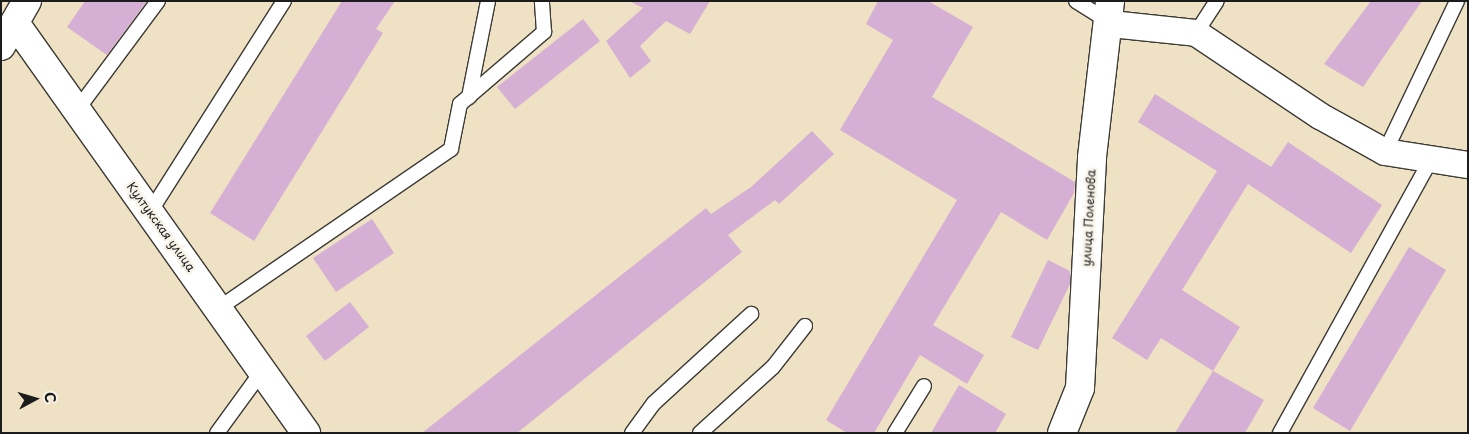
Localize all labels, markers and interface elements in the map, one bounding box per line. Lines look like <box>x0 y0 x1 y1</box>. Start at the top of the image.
street label: улица Поленова <box>1079 169 1099 267</box>
street label: Култукская улица <box>124 179 198 275</box>
north arrow <box>10 374 60 424</box>
text: С <box>39 391 61 404</box>

